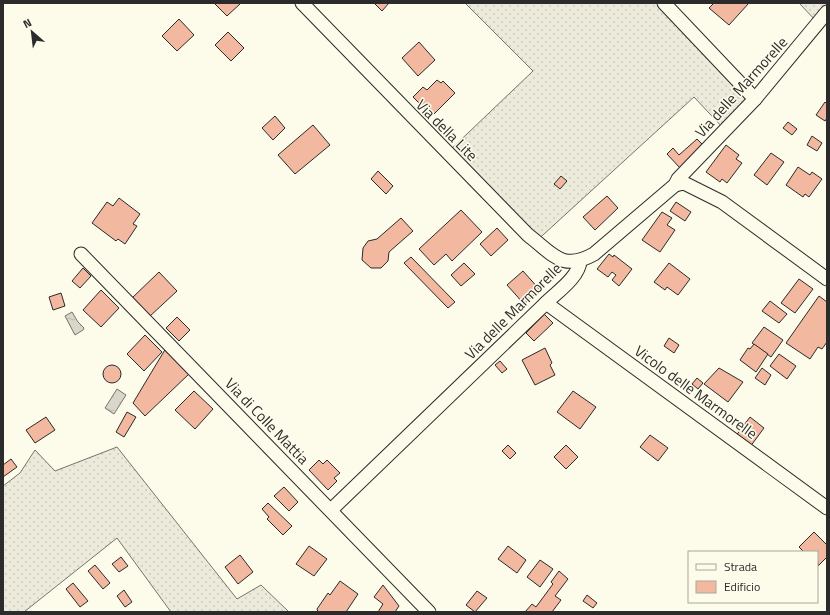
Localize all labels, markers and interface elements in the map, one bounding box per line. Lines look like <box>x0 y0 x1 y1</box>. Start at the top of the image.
north arrow <box>12 12 52 52</box>
text: N <box>20 14 34 32</box>
street label: Via delle Marmorelle <box>689 31 793 143</box>
street label: Via della Lite <box>411 94 483 166</box>
street label: Via delle Marmorelle <box>459 257 567 365</box>
street label: Vicolo delle Marmorelle <box>630 339 762 445</box>
street label: Via di Colle Mattia <box>220 373 315 470</box>
legend <box>688 551 818 603</box>
text: Strada <box>724 557 757 576</box>
text: Edificio <box>724 577 760 596</box>

